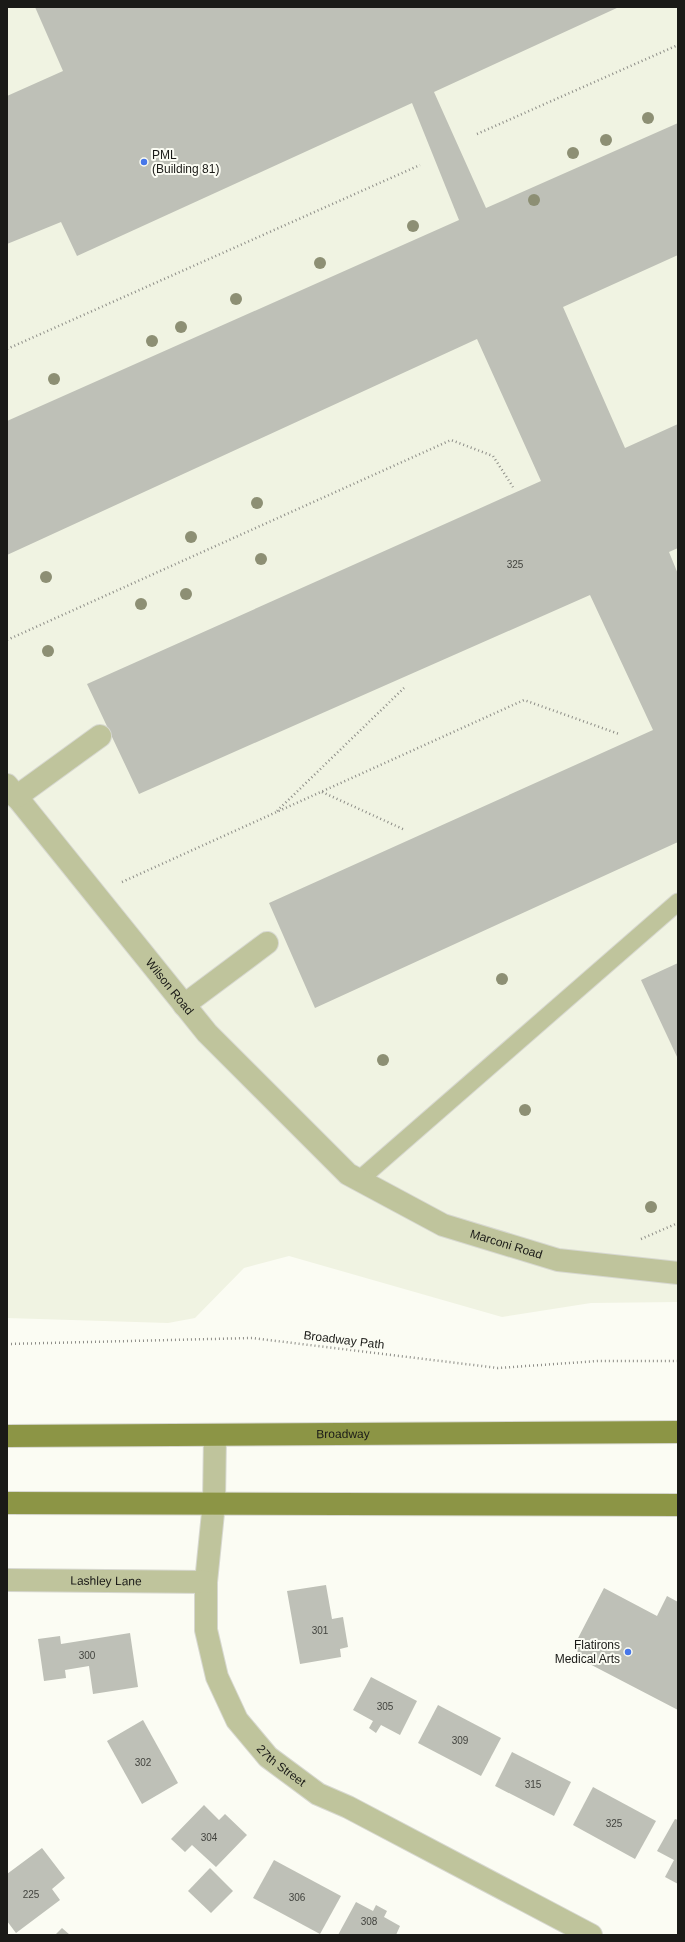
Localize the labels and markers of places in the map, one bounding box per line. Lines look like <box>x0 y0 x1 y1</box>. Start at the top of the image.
place label: PML (Building 81) <box>152 148 219 176</box>
marker: PML (Building 81) <box>139 157 149 167</box>
place label: Flatirons Medical Arts <box>555 1638 620 1666</box>
marker: Flatirons Medical Arts <box>623 1647 633 1657</box>

